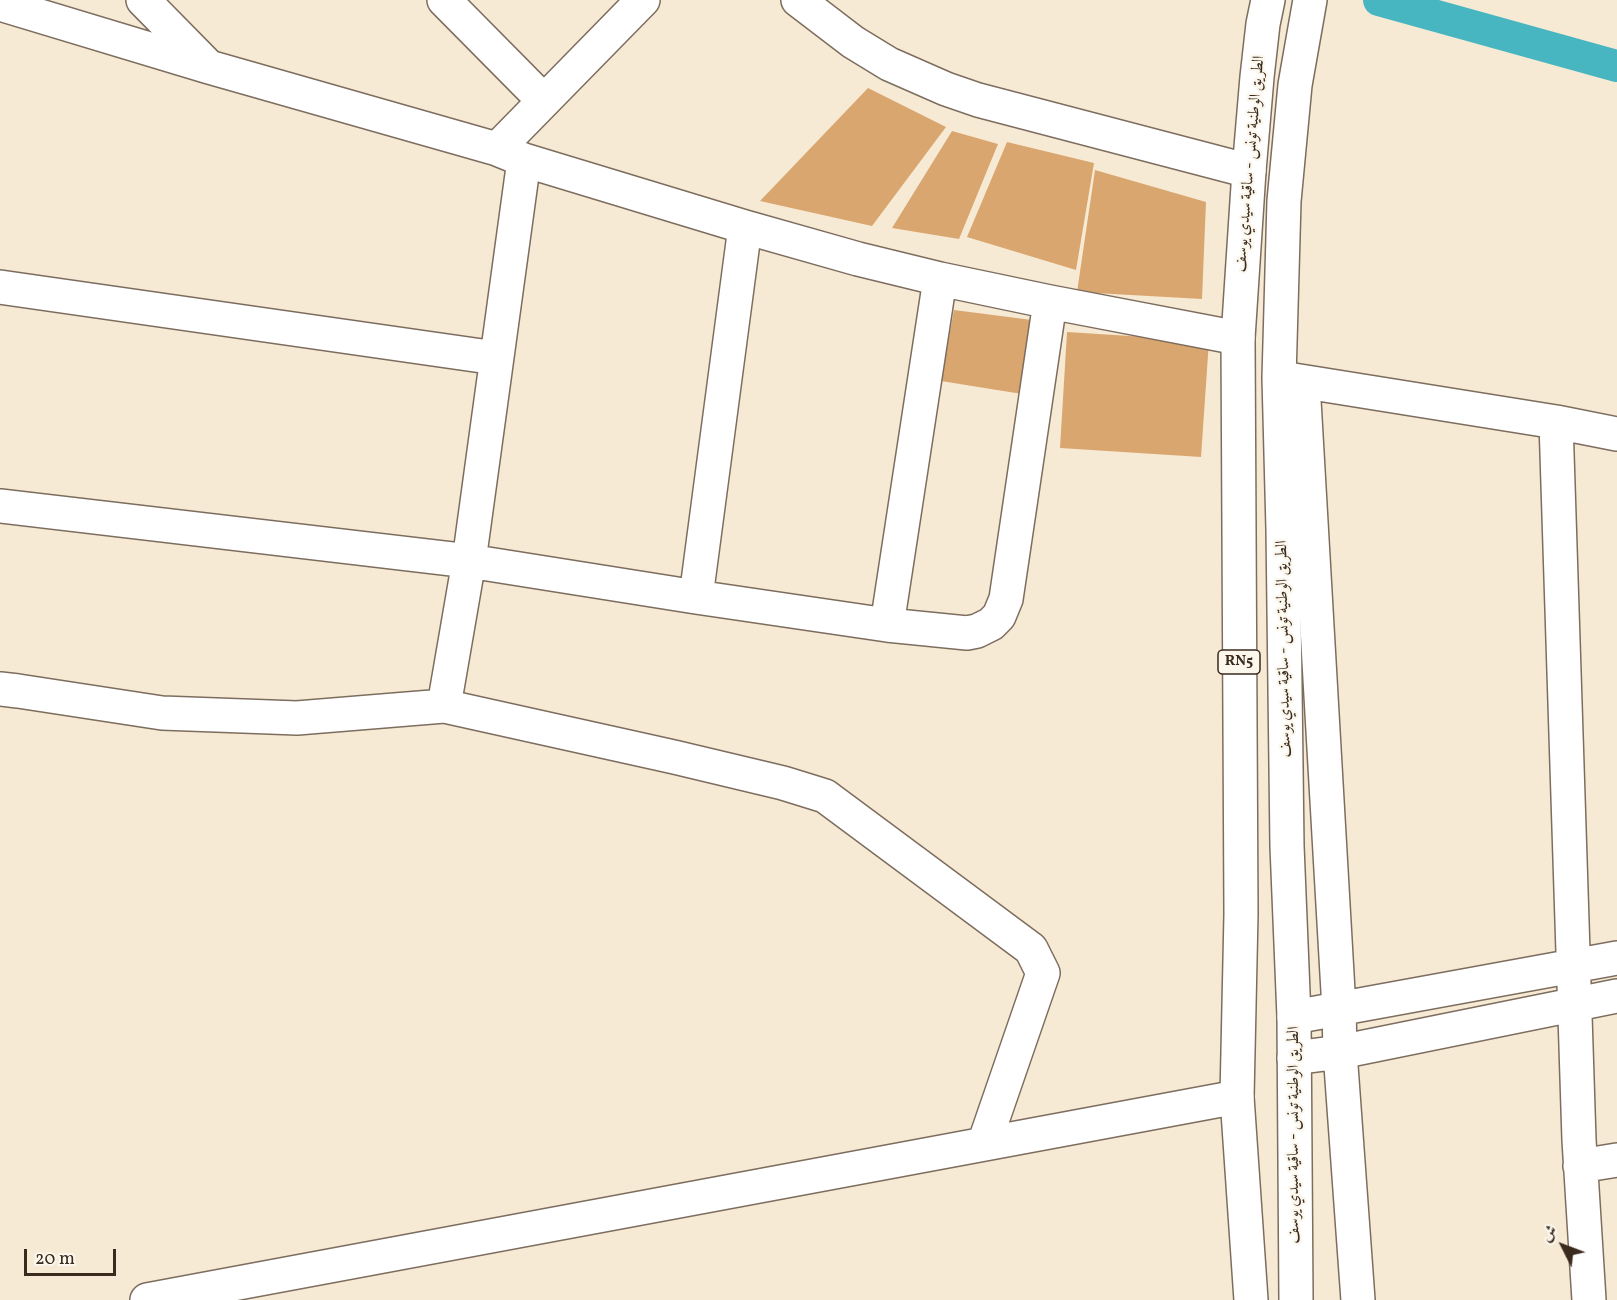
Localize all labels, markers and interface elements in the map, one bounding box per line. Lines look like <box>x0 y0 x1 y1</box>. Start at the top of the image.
street label: الطريق الوطنية تونس - ساقية سيدي يوسف <box>1232 55 1270 273</box>
street label: الطريق الوطنية تونس - ساقية سيدي يوسف <box>1274 540 1296 758</box>
road number: RN5 <box>1218 650 1260 674</box>
street label: الطريق الوطنية تونس - ساقية سيدي يوسف <box>1285 1026 1305 1244</box>
north arrow <box>1533 1216 1593 1276</box>
text: ش <box>1536 1221 1563 1247</box>
scale bar <box>27 1237 118 1275</box>
text: 20 m <box>35 1247 75 1272</box>

